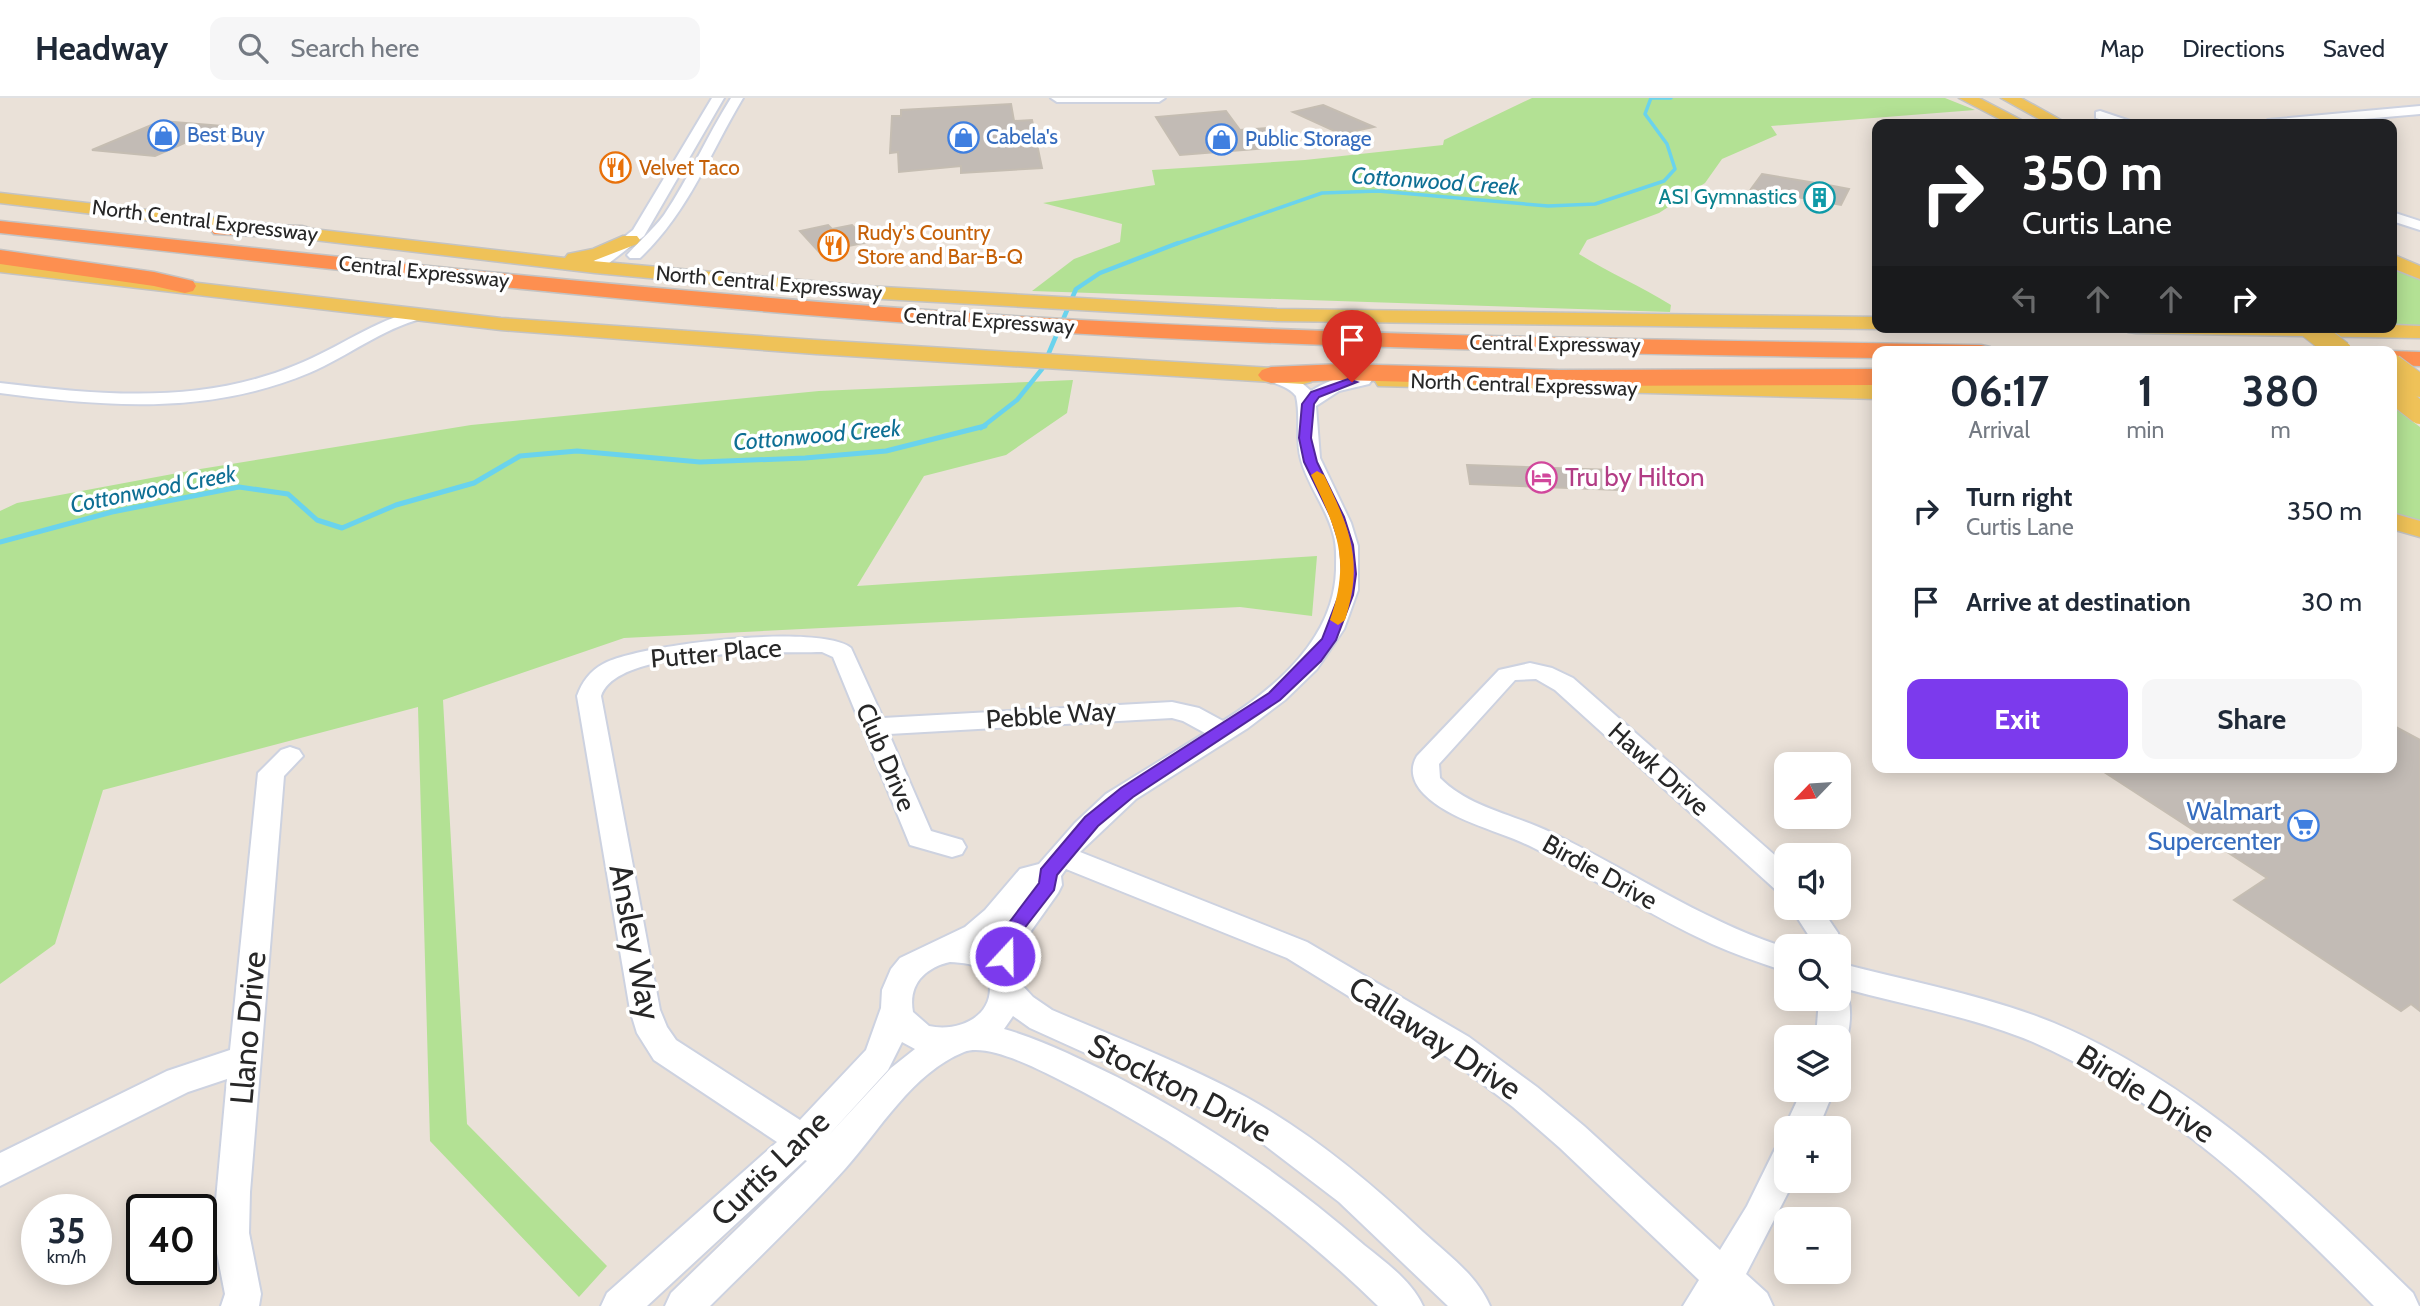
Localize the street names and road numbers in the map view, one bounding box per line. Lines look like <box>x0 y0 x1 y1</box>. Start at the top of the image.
street label: North Central Expressway <box>91 194 320 247</box>
street label: Central Expressway <box>337 250 511 293</box>
street label: North Central Expressway <box>655 260 884 305</box>
street label: Central Expressway <box>903 302 1076 339</box>
street label: Central Expressway <box>1469 330 1641 358</box>
street label: North Central Expressway <box>1410 368 1638 401</box>
street label: Putter Place <box>649 631 783 675</box>
street label: Pebble Way <box>985 694 1117 736</box>
street label: Club Drive <box>849 698 923 816</box>
street label: Hawk Drive <box>1602 715 1716 823</box>
street label: Birdie Drive <box>1537 827 1663 917</box>
street label: Ansley Way <box>601 861 670 1023</box>
street label: Llano Drive <box>221 950 274 1106</box>
street label: Callaway Drive <box>1342 967 1529 1108</box>
street label: Stockton Drive <box>1082 1025 1278 1150</box>
street label: Birdie Drive <box>2070 1036 2222 1151</box>
street label: Curtis Lane <box>702 1102 837 1234</box>

